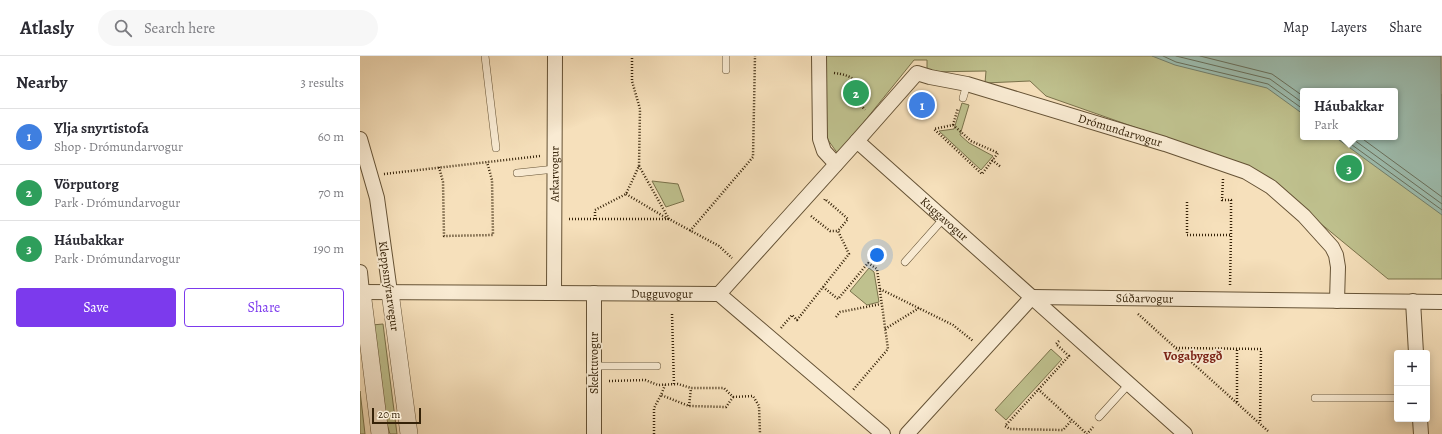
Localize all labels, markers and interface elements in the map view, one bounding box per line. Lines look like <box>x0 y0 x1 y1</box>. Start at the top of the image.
search box <box>98 10 378 46</box>
text: Atlasly <box>20 15 74 41</box>
icon: search <box>112 17 134 39</box>
text: Search here <box>144 18 215 38</box>
text: Map <box>1283 18 1309 37</box>
text: Layers <box>1331 18 1367 37</box>
text: Share <box>1389 18 1422 37</box>
text: Nearby <box>16 71 67 94</box>
text: 3 results <box>300 74 344 91</box>
pin: 2 <box>843 78 869 108</box>
popup <box>1300 88 1398 140</box>
pin: 1 <box>909 90 935 120</box>
text: Háubakkar <box>1314 96 1384 116</box>
street label: Drómundarvogur <box>1076 110 1165 151</box>
text: Park <box>1314 116 1338 133</box>
text: Ylja snyrtistofa <box>54 118 149 138</box>
text: 1 <box>27 128 31 145</box>
text: 60 m <box>318 128 344 145</box>
text: Shop · Drómundarvogur <box>54 138 183 155</box>
street label: Arkarvogur <box>546 146 563 203</box>
pin: 3 <box>1336 153 1362 183</box>
text: Vörputorg <box>54 174 119 194</box>
text: 2 <box>26 184 32 201</box>
text: 70 m <box>318 184 344 201</box>
street label: Kuggavogur <box>917 193 972 245</box>
text: Park · Drómundarvogur <box>54 194 180 211</box>
text: Háubakkar <box>54 230 124 250</box>
text: 3 <box>26 240 32 257</box>
text: 190 m <box>313 240 344 257</box>
street label: Kleppsmýrarvegur <box>375 240 403 332</box>
your location <box>867 245 887 265</box>
text: Park · Drómundarvogur <box>54 250 180 267</box>
street label: Dugguvogur <box>631 286 693 302</box>
button: Save <box>16 288 176 327</box>
button: Share <box>184 288 344 327</box>
street label: Súðarvogur <box>1116 290 1174 307</box>
street label: Skektuvogur <box>586 332 602 394</box>
district label: Vogabyggð <box>1163 347 1223 364</box>
map controls <box>1394 350 1430 422</box>
button: + <box>1394 350 1430 386</box>
button: − <box>1394 386 1430 422</box>
scale bar <box>372 406 421 425</box>
text: 20 m <box>378 407 400 422</box>

